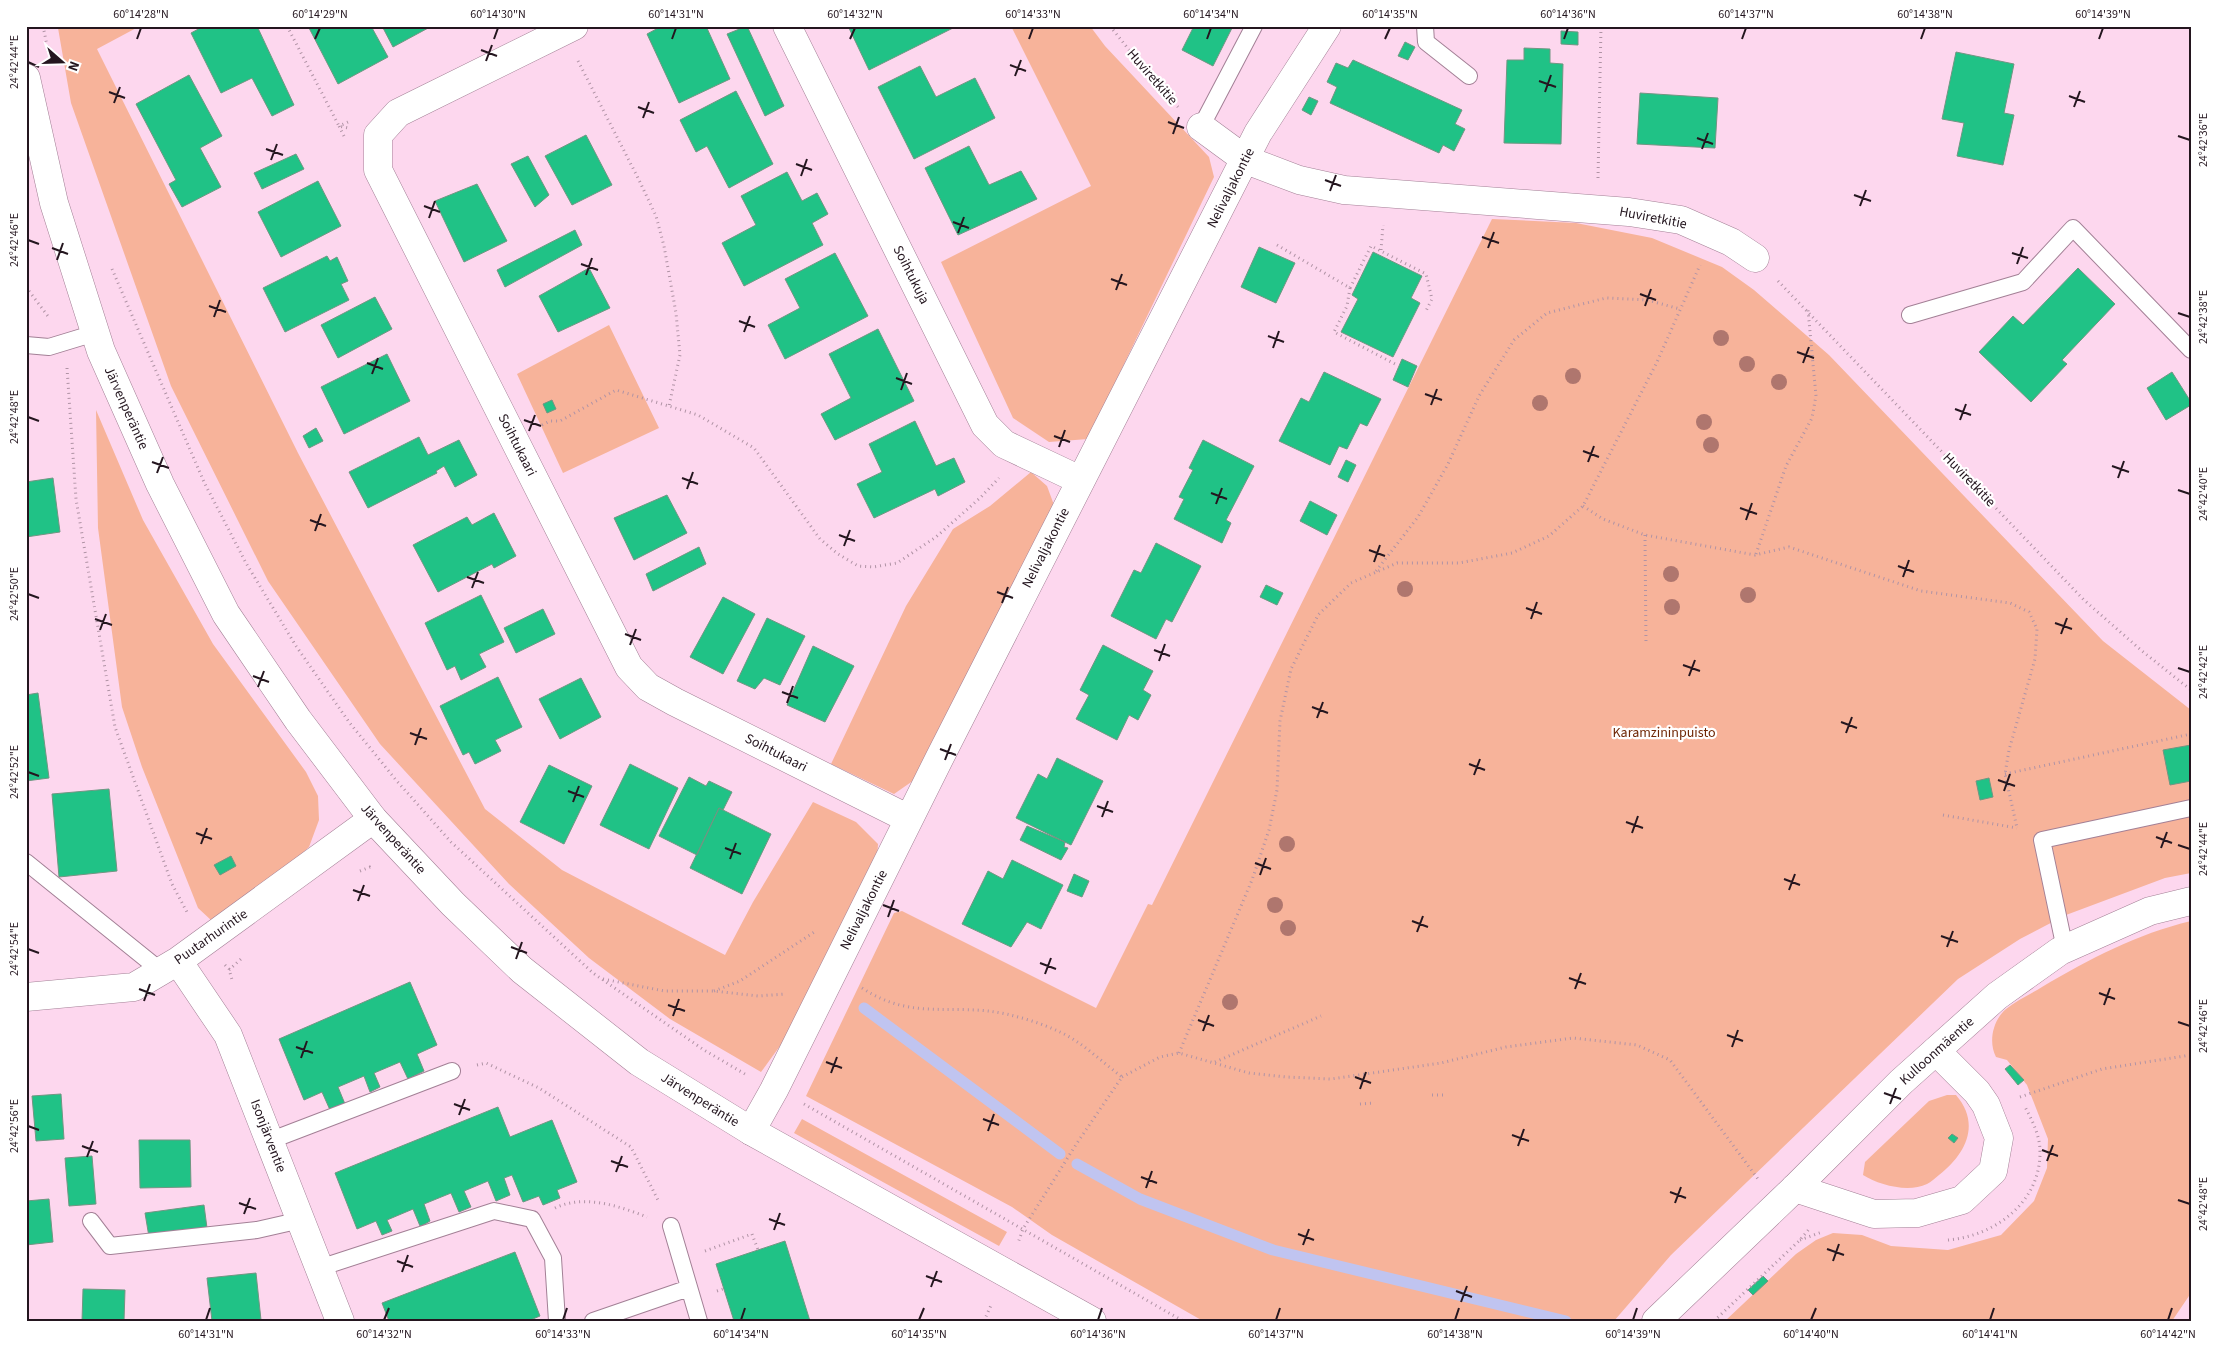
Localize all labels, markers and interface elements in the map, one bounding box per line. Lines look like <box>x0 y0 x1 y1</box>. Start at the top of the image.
text: 60°14'28"N <box>113 6 169 23</box>
text: 60°14'29"N <box>292 6 348 23</box>
text: 60°14'30"N <box>470 6 526 23</box>
text: 60°14'31"N <box>648 6 704 23</box>
text: 60°14'32"N <box>827 6 883 23</box>
text: 60°14'33"N <box>1005 6 1061 23</box>
text: 60°14'34"N <box>1183 6 1239 23</box>
text: 60°14'35"N <box>1362 6 1418 23</box>
text: 60°14'36"N <box>1540 6 1596 23</box>
text: 60°14'37"N <box>1718 6 1774 23</box>
text: 60°14'38"N <box>1897 6 1953 23</box>
text: 60°14'39"N <box>2075 6 2131 23</box>
text: 24°42'44"E <box>6 35 23 89</box>
north arrow <box>38 38 88 88</box>
street label: Huviretkitie <box>1122 45 1182 109</box>
text: N <box>62 58 84 74</box>
text: 24°42'36"E <box>2195 113 2212 167</box>
street label: Nelivaljakontie <box>1202 144 1260 232</box>
street label: Huviretkitie <box>1617 202 1689 234</box>
text: 24°42'46"E <box>6 213 23 267</box>
street label: Soihtukuja <box>888 242 934 308</box>
text: 24°42'38"E <box>2195 290 2212 344</box>
street label: Järvenperäntie <box>99 363 153 453</box>
text: 24°42'48"E <box>6 390 23 444</box>
street label: Soihtukaari <box>493 410 541 480</box>
street label: Huviretkitie <box>1938 448 2000 512</box>
text: 24°42'40"E <box>2195 467 2212 521</box>
street label: Nelivaljakontie <box>1017 504 1075 592</box>
text: 24°42'50"E <box>6 567 23 621</box>
text: 24°42'42"E <box>2195 645 2212 699</box>
park label: Karamzininpuisto <box>1612 723 1716 743</box>
street label: Soihtukaari <box>741 729 811 777</box>
text: 24°42'52"E <box>6 745 23 799</box>
street label: Järvenperäntie <box>356 799 430 879</box>
text: 24°42'44"E <box>2195 822 2212 876</box>
street label: Nelivaljakontie <box>835 866 893 954</box>
street label: Puutarhurintie <box>170 904 252 970</box>
text: 24°42'54"E <box>6 922 23 976</box>
text: 24°42'46"E <box>2195 999 2212 1053</box>
street label: Kulloonmäentie <box>1895 1012 1979 1090</box>
street label: Järvenperäntie <box>657 1068 743 1132</box>
street label: Isonjärventie <box>245 1097 291 1175</box>
text: 24°42'56"E <box>6 1099 23 1153</box>
text: 24°42'48"E <box>2195 1177 2212 1231</box>
text: 60°14'31"N <box>178 1326 234 1343</box>
text: 60°14'32"N <box>356 1326 412 1343</box>
text: 60°14'33"N <box>535 1326 591 1343</box>
text: 60°14'34"N <box>713 1326 769 1343</box>
text: 60°14'35"N <box>891 1326 947 1343</box>
text: 60°14'36"N <box>1070 1326 1126 1343</box>
text: 60°14'37"N <box>1248 1326 1304 1343</box>
text: 60°14'38"N <box>1427 1326 1483 1343</box>
text: 60°14'39"N <box>1605 1326 1661 1343</box>
text: 60°14'40"N <box>1783 1326 1839 1343</box>
text: 60°14'41"N <box>1962 1326 2018 1343</box>
text: 60°14'42"N <box>2140 1326 2196 1343</box>

